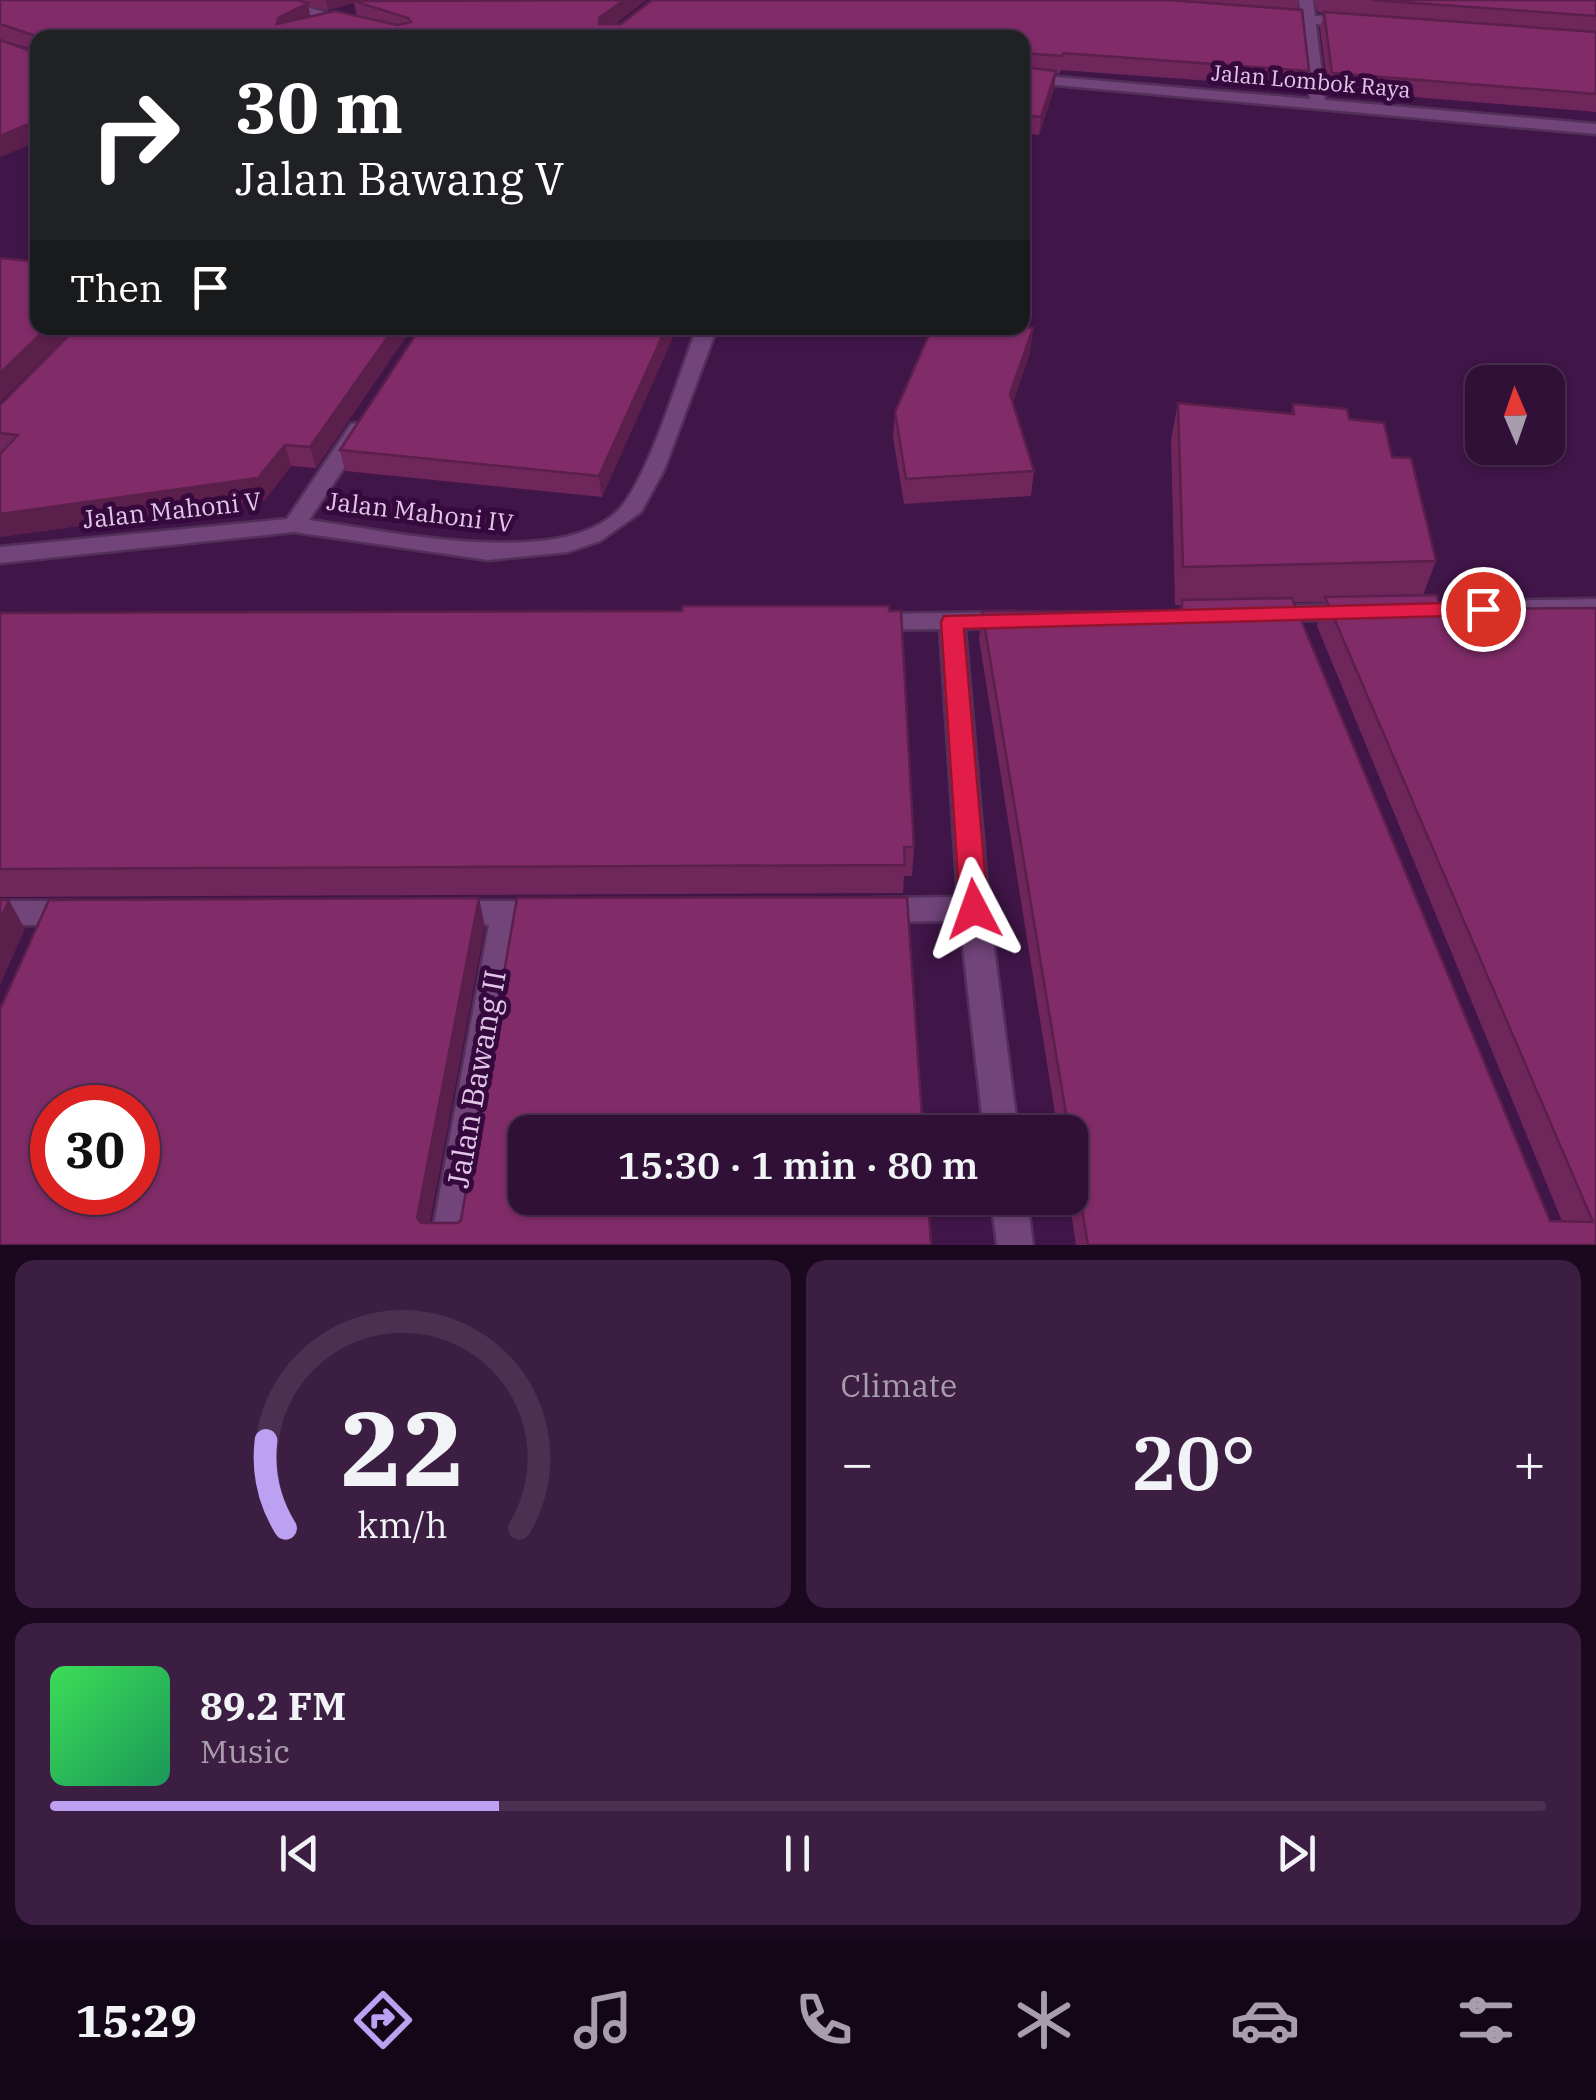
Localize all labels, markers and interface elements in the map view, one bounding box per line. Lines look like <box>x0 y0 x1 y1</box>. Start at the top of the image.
street label: Jalan Lombok Raya <box>1210 57 1412 104</box>
text: 30 m <box>235 61 403 152</box>
icon: right <box>70 70 200 200</box>
text: Jalan Bawang V <box>235 149 564 207</box>
icon: arrive <box>183 260 238 315</box>
text: Then <box>70 263 163 312</box>
north arrow <box>1465 365 1565 465</box>
map controls <box>1465 365 1565 465</box>
street label: Jalan Mahoni V <box>81 484 263 535</box>
street label: Jalan Mahoni IV <box>325 484 516 539</box>
pin <box>1441 567 1526 652</box>
icon: arrive <box>1456 582 1511 637</box>
position arrow <box>922 857 1026 961</box>
street label: Jalan Bawang II <box>437 967 514 1191</box>
speed limit sign: 30 <box>30 1085 160 1215</box>
text: 15:30 · 1 min · 80 m <box>618 1140 978 1189</box>
text: Climate <box>841 1364 957 1406</box>
text: 22 <box>340 1379 465 1515</box>
text: 20° <box>1131 1413 1256 1511</box>
text: − <box>841 1427 874 1498</box>
text: + <box>1513 1427 1546 1498</box>
text: km/h <box>358 1501 448 1548</box>
text: 89.2 FM <box>200 1681 346 1730</box>
text: Music <box>200 1730 290 1772</box>
icon: previous <box>272 1826 327 1881</box>
icon: pause <box>770 1826 825 1881</box>
icon: next <box>1269 1826 1324 1881</box>
icon: directions <box>348 1985 418 2055</box>
icon: music <box>568 1985 638 2055</box>
icon: phone <box>789 1985 859 2055</box>
icon: climate <box>1009 1985 1079 2055</box>
icon: car <box>1230 1985 1300 2055</box>
icon: filters <box>1451 1985 1521 2055</box>
text: 15:29 <box>75 1991 197 2049</box>

